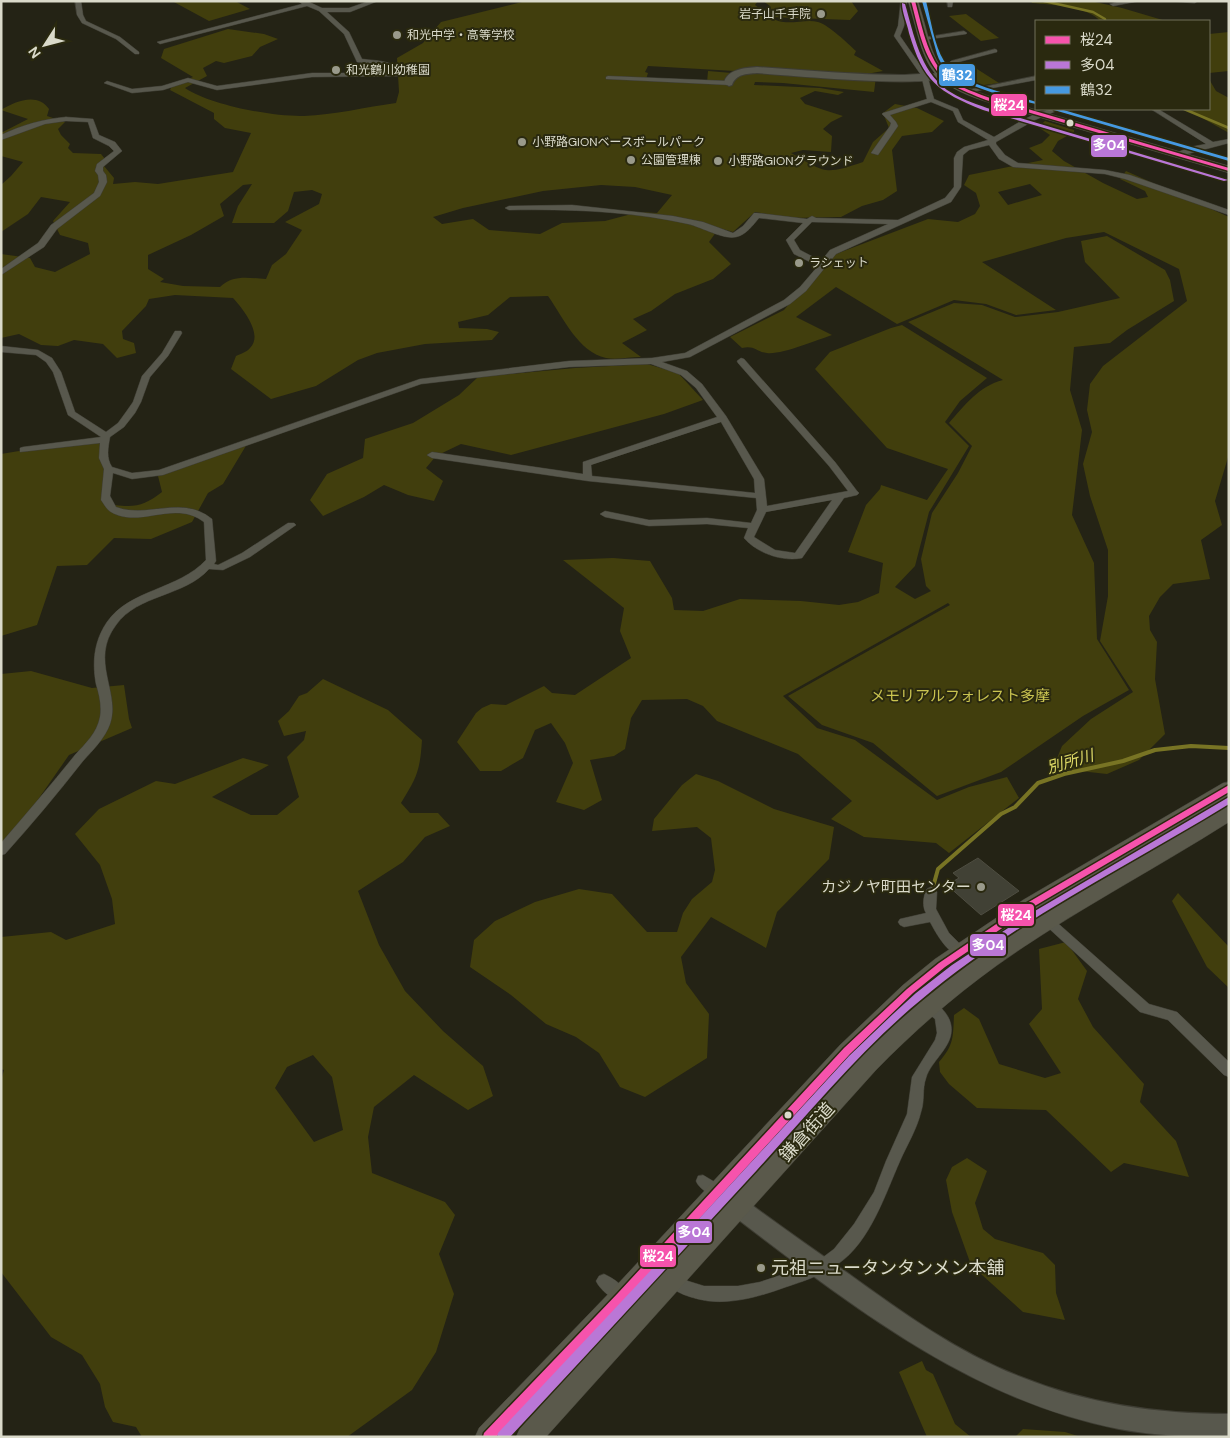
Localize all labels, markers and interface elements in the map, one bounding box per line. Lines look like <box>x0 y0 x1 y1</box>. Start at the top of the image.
place label: 岩子山千手院 <box>739 6 811 22</box>
marker: 岩子山千手院 <box>815 8 827 20</box>
north arrow <box>20 20 70 70</box>
legend <box>1035 20 1210 110</box>
place label: 和光中学・高等学校 <box>407 27 515 43</box>
marker: 和光中学・高等学校 <box>391 29 403 41</box>
text: 桜24 <box>1080 30 1113 50</box>
text: N <box>24 43 45 62</box>
text: 多04 <box>1080 55 1114 75</box>
place label: 和光鶴川幼稚園 <box>346 62 430 78</box>
line badge: 鶴32 <box>938 63 976 87</box>
marker: 和光鶴川幼稚園 <box>330 64 342 76</box>
text: 鶴32 <box>942 66 972 84</box>
text: 鶴32 <box>1080 80 1113 100</box>
line badge: 桜24 <box>990 93 1028 117</box>
text: 桜24 <box>993 96 1025 114</box>
unlabelled marker <box>1065 118 1075 128</box>
place label: 小野路GIONベースボールパーク <box>532 134 705 150</box>
line badge: 多04 <box>1090 134 1128 158</box>
marker: 小野路GIONベースボールパーク <box>516 136 528 148</box>
text: 多04 <box>1093 136 1125 154</box>
place label: 公園管理棟 <box>641 152 701 168</box>
place label: 小野路GIONグラウンド <box>728 153 854 169</box>
marker: 公園管理棟 <box>625 154 637 166</box>
marker: 小野路GIONグラウンド <box>712 155 724 167</box>
place label: ラシェット <box>809 255 869 271</box>
marker: ラシェット <box>793 257 805 269</box>
park label: メモリアルフォレスト多摩 <box>870 686 1050 706</box>
water label: 別所川 <box>1044 744 1098 778</box>
place label: カジノヤ町田センター <box>821 877 971 897</box>
marker: カジノヤ町田センター <box>975 881 987 893</box>
line badge: 桜24 <box>997 903 1035 927</box>
text: 桜24 <box>1000 906 1032 924</box>
line badge: 多04 <box>969 933 1007 957</box>
text: 多04 <box>972 936 1004 954</box>
street label: 鎌倉街道 <box>774 1097 840 1167</box>
unlabelled marker <box>783 1110 793 1120</box>
line badge: 多04 <box>675 1220 713 1244</box>
text: 多04 <box>678 1223 710 1241</box>
line badge: 桜24 <box>639 1244 677 1268</box>
text: 桜24 <box>642 1247 674 1265</box>
place label: 元祖ニュータンタンメン本舗 <box>771 1256 1004 1280</box>
marker: 元祖ニュータンタンメン本舗 <box>755 1262 767 1274</box>

